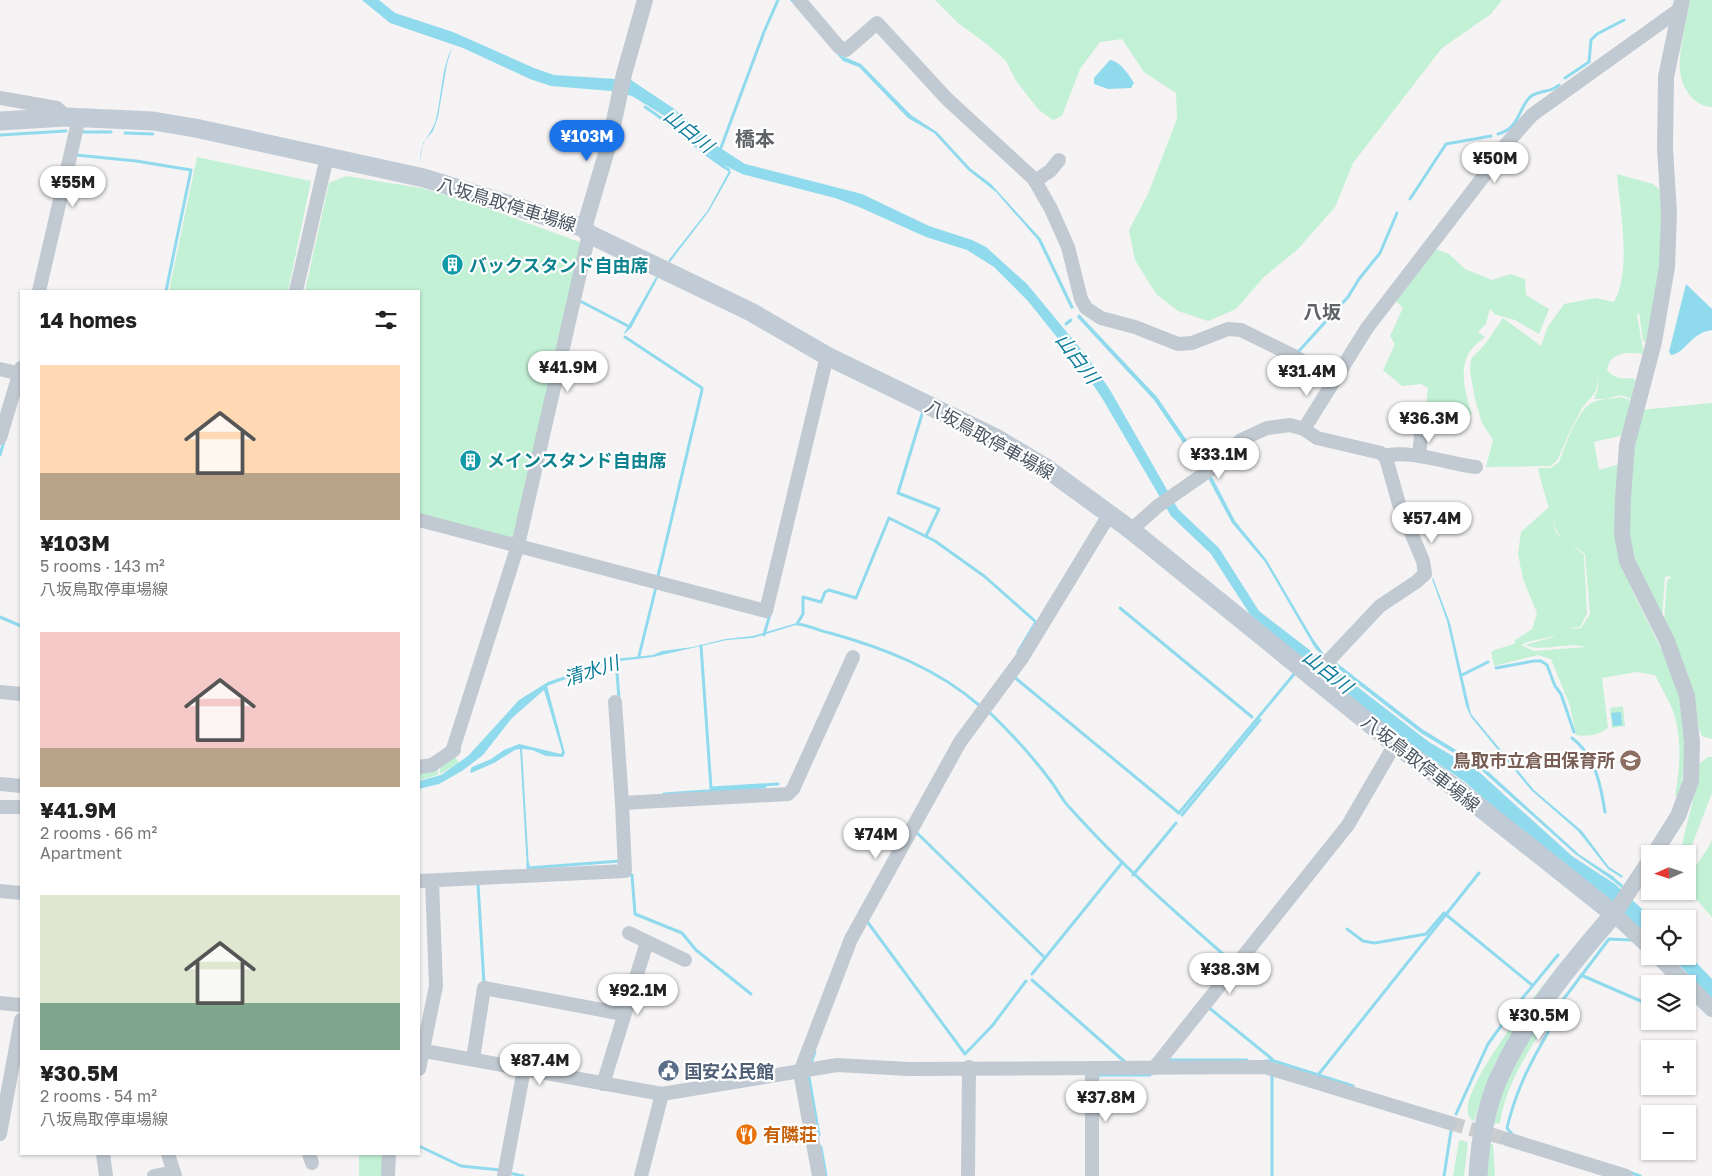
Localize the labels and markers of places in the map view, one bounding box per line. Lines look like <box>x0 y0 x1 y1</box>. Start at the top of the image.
pin: ¥103M <box>552 120 622 162</box>
pin: ¥50M <box>1465 142 1525 184</box>
pin: ¥55M <box>43 166 103 208</box>
building icon: バックスタンド自由席 <box>441 253 465 277</box>
place label: バックスタンド自由席 <box>469 254 648 276</box>
pin: ¥41.9M <box>527 350 609 393</box>
pin: ¥31.4M <box>1266 354 1348 397</box>
pin: ¥36.3M <box>1388 402 1470 444</box>
pin: ¥33.1M <box>1178 438 1260 480</box>
building icon: メインスタンド自由席 <box>459 448 483 472</box>
place label: メインスタンド自由席 <box>487 449 667 471</box>
pin: ¥57.4M <box>1391 502 1473 544</box>
school or university icon: 鳥取市立倉田保育所 <box>1619 748 1643 772</box>
place label: 鳥取市立倉田保育所 <box>1453 749 1615 771</box>
pin: ¥74M <box>846 818 906 860</box>
pin: ¥38.3M <box>1189 952 1271 995</box>
pin: ¥92.1M <box>597 974 679 1016</box>
pin: ¥30.5M <box>1498 998 1580 1041</box>
pin: ¥87.4M <box>499 1044 581 1086</box>
public building icon: 国安公民館 <box>656 1059 680 1083</box>
place label: 国安公民館 <box>684 1060 774 1082</box>
pin: ¥37.8M <box>1065 1080 1147 1123</box>
restaurant icon: 有隣荘 <box>735 1122 759 1146</box>
place label: 有隣荘 <box>763 1123 817 1145</box>

